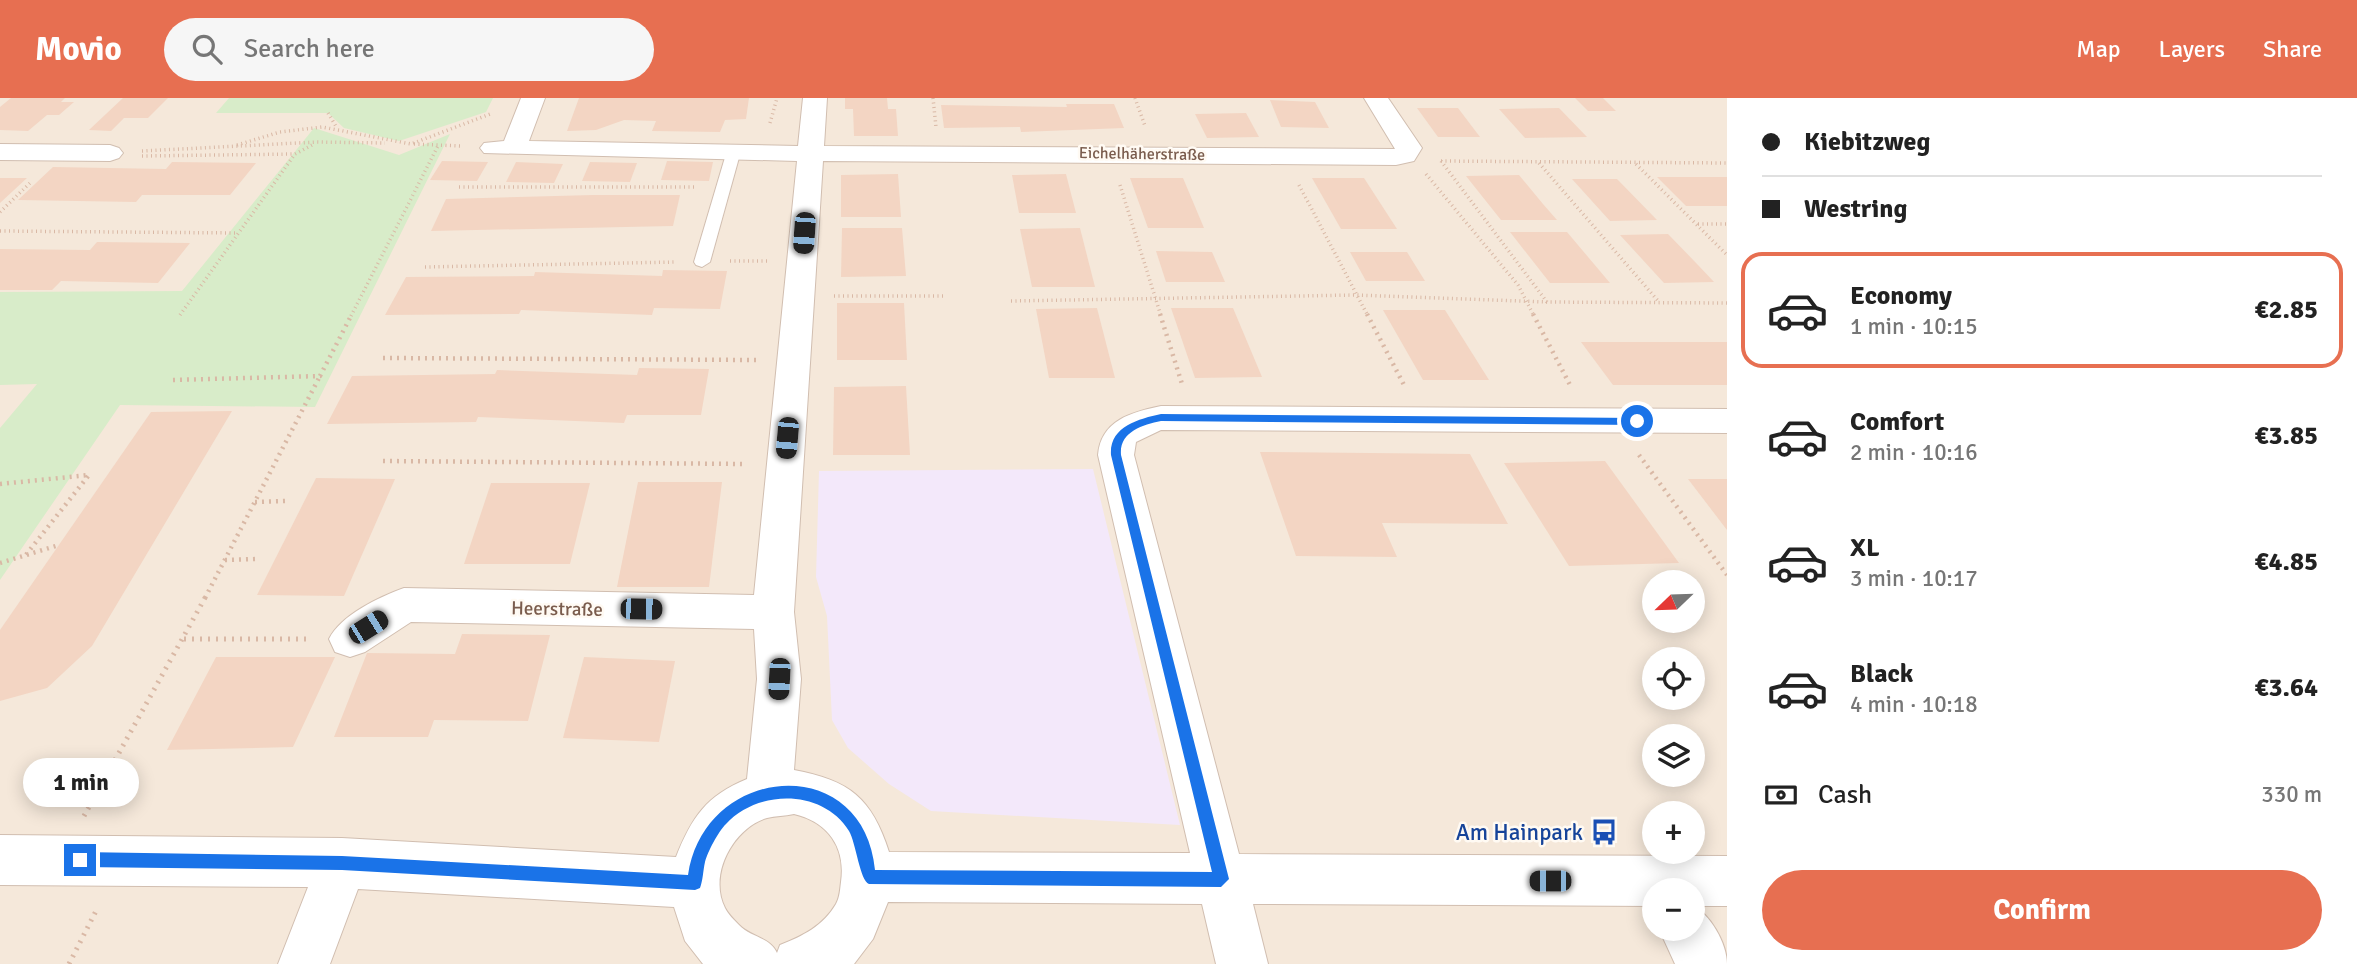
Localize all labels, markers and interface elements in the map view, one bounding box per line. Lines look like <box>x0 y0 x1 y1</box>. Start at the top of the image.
search box <box>164 18 654 81</box>
text: Movio <box>35 29 122 70</box>
icon: search <box>188 30 226 68</box>
text: Search here <box>244 33 375 65</box>
text: Map <box>2076 34 2121 64</box>
text: Layers <box>2159 34 2225 64</box>
text: Share <box>2263 34 2322 64</box>
text: Kiebitzweg <box>1804 126 1930 158</box>
street label: Eichelhäherstraße <box>1079 143 1205 165</box>
text: Westring <box>1804 193 1907 225</box>
car <box>793 211 816 255</box>
icon: car <box>1766 279 1829 342</box>
text: Economy <box>1850 280 1952 312</box>
text: €2.85 <box>2254 294 2318 326</box>
text: 1 min · 10:15 <box>1850 312 1978 341</box>
route start <box>1621 405 1653 437</box>
icon: car <box>1766 405 1829 468</box>
text: Comfort <box>1850 406 1944 438</box>
car <box>775 416 800 460</box>
text: €3.85 <box>2254 420 2318 452</box>
text: 2 min · 10:16 <box>1850 438 1978 467</box>
icon: car <box>1766 531 1829 594</box>
text: XL <box>1850 532 1880 564</box>
text: €4.85 <box>2254 546 2318 578</box>
text: 3 min · 10:17 <box>1850 564 1978 593</box>
north arrow <box>1642 570 1704 634</box>
map controls <box>1642 570 1705 941</box>
street label: Heerstraße <box>511 596 603 622</box>
car <box>620 598 663 620</box>
car <box>345 607 392 647</box>
button: locate <box>1642 647 1705 710</box>
car <box>768 657 791 701</box>
icon: car <box>1766 657 1829 720</box>
text: Black <box>1850 658 1913 690</box>
text: €3.64 <box>2254 672 2318 704</box>
text: 4 min · 10:18 <box>1850 690 1978 719</box>
button: layers <box>1642 724 1705 787</box>
callout: 1 min <box>22 758 138 808</box>
text: 1 min <box>53 768 109 797</box>
icon: cash <box>1762 776 1800 814</box>
text: Cash <box>1818 779 1872 811</box>
text: 330 m <box>2261 780 2322 809</box>
button: + <box>1642 801 1705 864</box>
bus stop icon: Am Hainpark <box>1589 817 1619 847</box>
place label: Am Hainpark <box>1456 818 1583 847</box>
route end <box>64 844 96 876</box>
button: Confirm <box>1762 870 2322 950</box>
car <box>1530 871 1572 892</box>
button: − <box>1642 878 1705 941</box>

